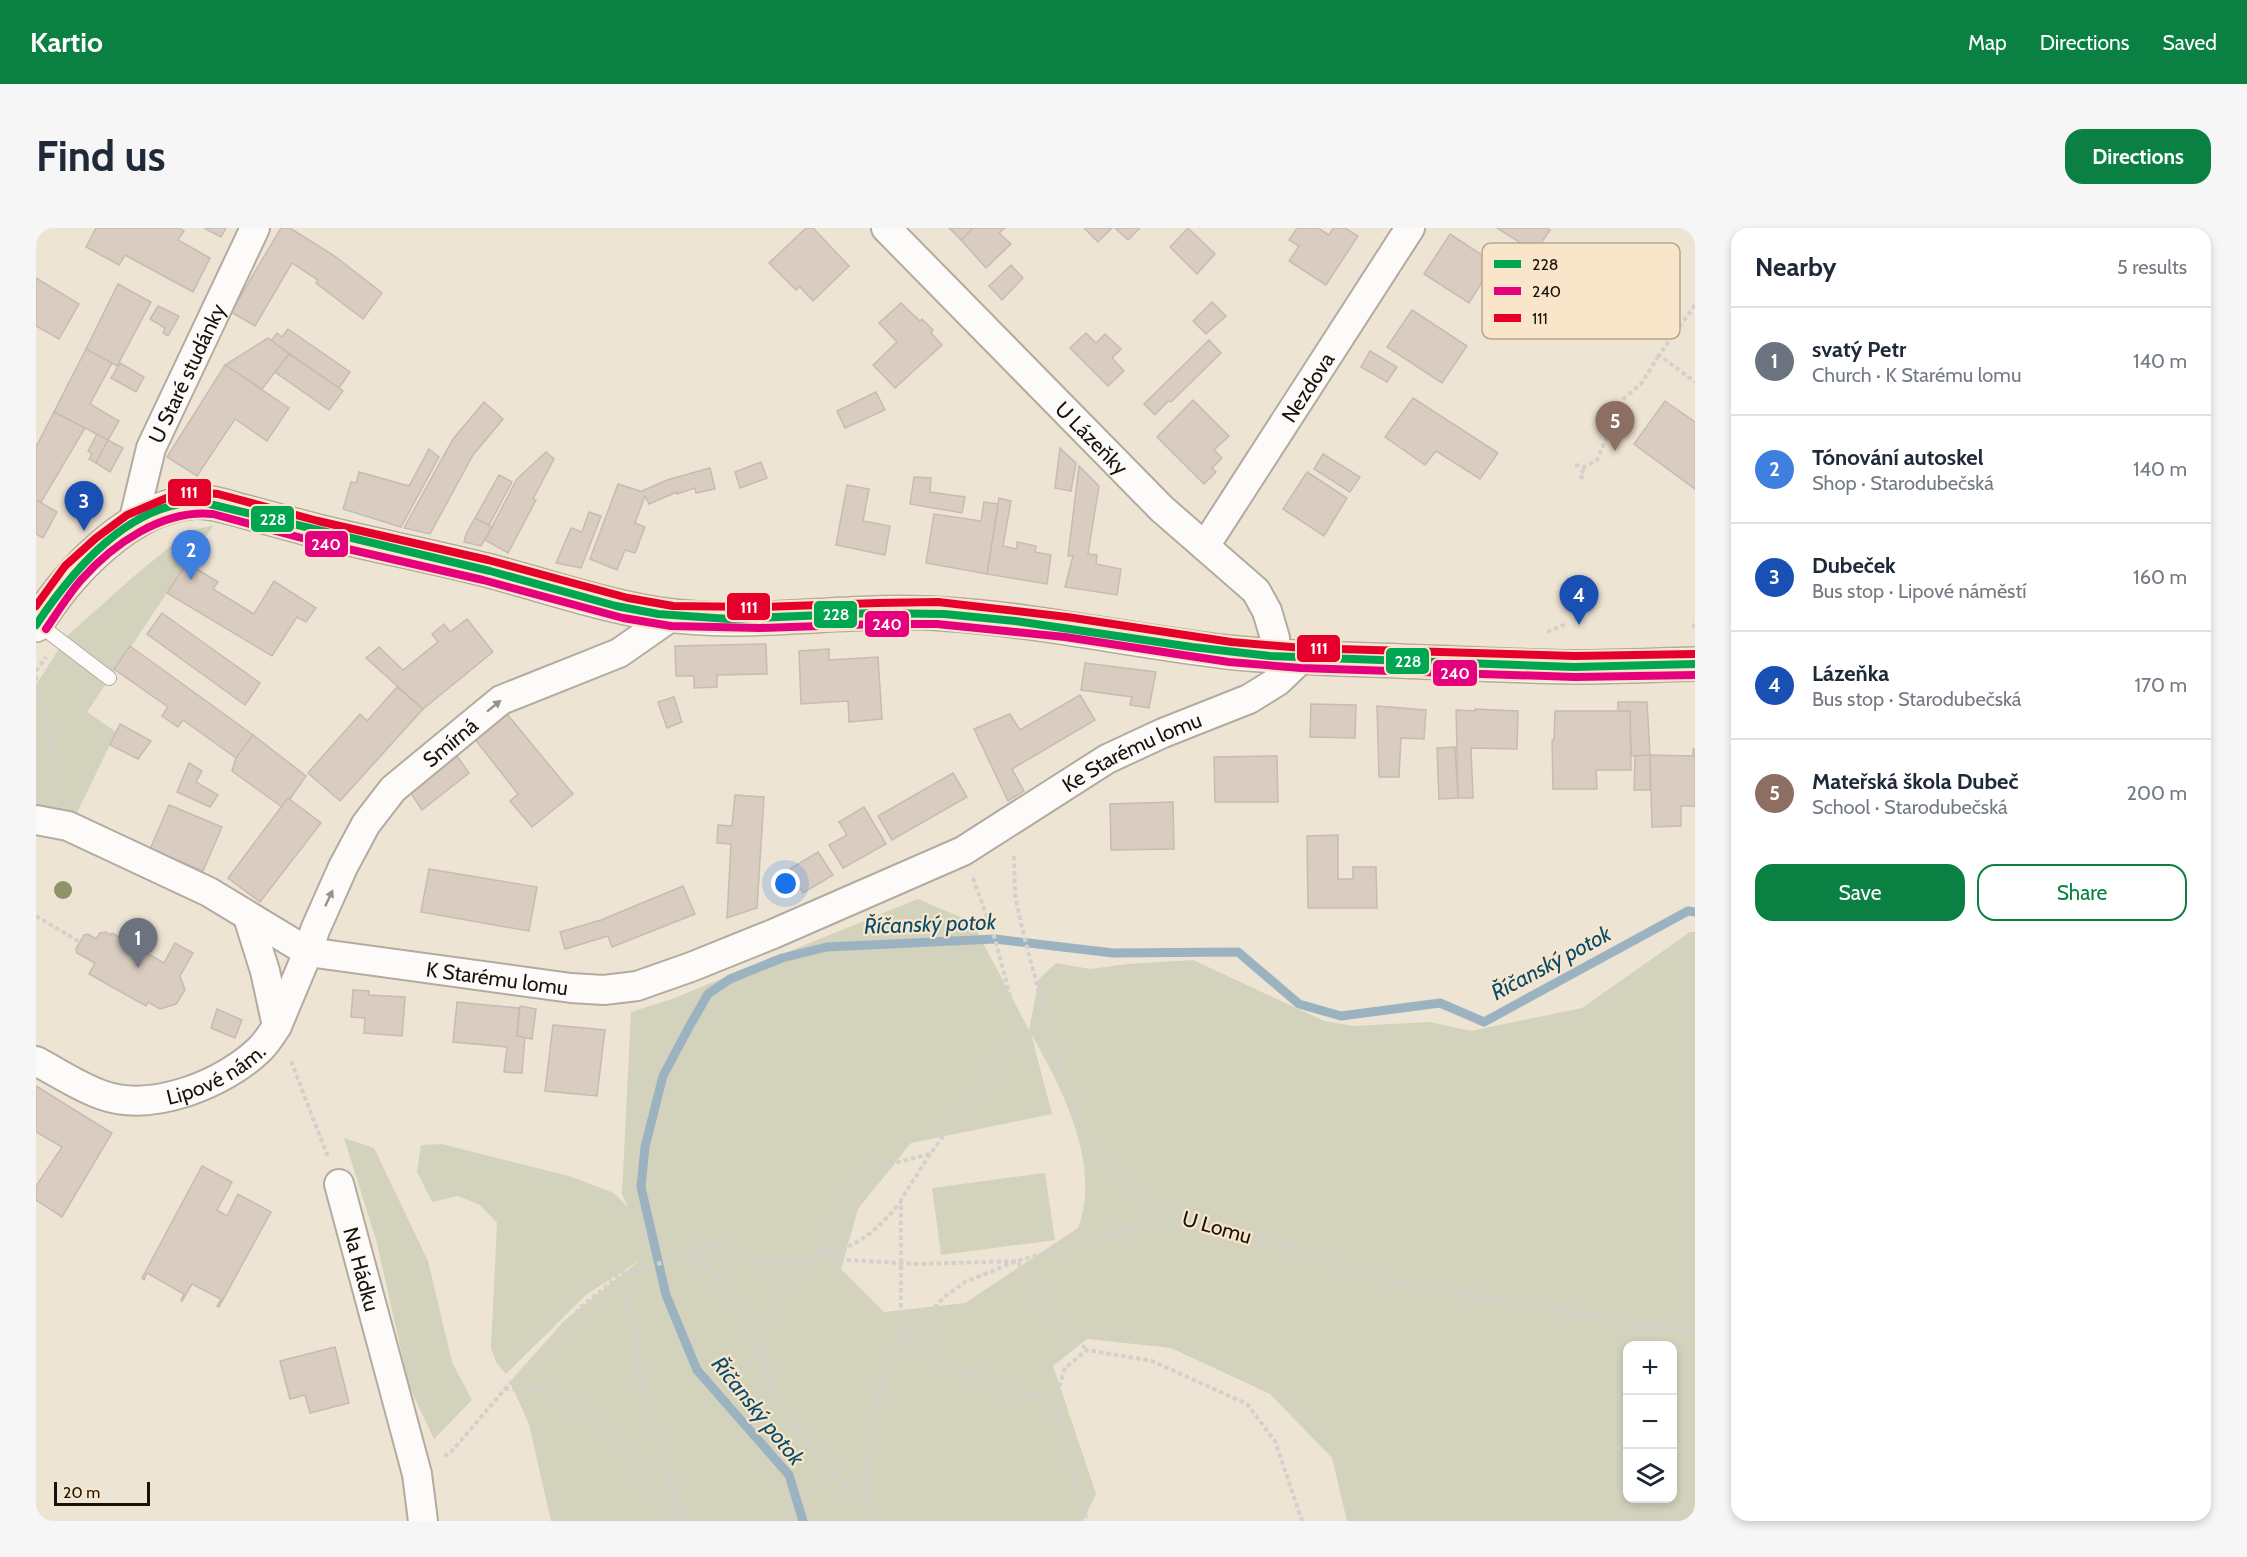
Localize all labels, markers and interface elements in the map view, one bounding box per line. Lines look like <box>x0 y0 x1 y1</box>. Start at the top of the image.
text: Kartio <box>30 25 103 59</box>
text: Map <box>1968 30 2007 55</box>
text: Directions <box>2040 30 2129 55</box>
text: Saved <box>2162 30 2217 55</box>
button: Directions <box>2065 129 2211 184</box>
text: Find us <box>36 130 165 182</box>
legend <box>1482 243 1680 339</box>
text: Nearby <box>1755 251 1836 283</box>
text: 228 <box>1532 255 1558 274</box>
text: 5 results <box>2117 255 2187 279</box>
text: 240 <box>1532 282 1561 301</box>
street label: U Staré studánky <box>143 299 230 447</box>
text: 111 <box>1532 309 1548 328</box>
text: svatý Petr <box>1812 336 1906 363</box>
street label: Nezdova <box>1276 347 1339 427</box>
text: 1 <box>1771 349 1778 373</box>
text: 140 m <box>2133 349 2187 373</box>
text: Church · K Starému lomu <box>1812 363 2021 387</box>
street label: U Lázeňky <box>1051 396 1134 480</box>
pin: 5 <box>1596 402 1634 451</box>
text: Tónování autoskel <box>1812 444 1984 471</box>
text: 2 <box>1769 457 1780 481</box>
text: 140 m <box>2133 457 2187 481</box>
text: Shop · Starodubečská <box>1812 471 1994 495</box>
line badge: 111 <box>167 478 212 507</box>
pin: 3 <box>64 482 104 531</box>
text: 111 <box>180 483 198 502</box>
line badge: 228 <box>250 505 295 533</box>
text: 228 <box>260 510 286 529</box>
pin: 2 <box>172 530 210 580</box>
line badge: 240 <box>304 530 349 558</box>
text: 240 <box>311 535 341 554</box>
text: Dubeček <box>1812 552 1896 579</box>
text: 3 <box>1769 565 1780 589</box>
text: 160 m <box>2133 565 2187 589</box>
pin: 4 <box>1560 576 1598 625</box>
text: Bus stop · Lipové náměstí <box>1812 579 2026 603</box>
line badge: 111 <box>726 592 771 621</box>
text: 111 <box>740 598 758 617</box>
line badge: 228 <box>813 600 858 629</box>
text: 228 <box>823 605 849 624</box>
line badge: 240 <box>864 610 910 638</box>
text: 240 <box>872 615 902 634</box>
line badge: 111 <box>1296 634 1341 663</box>
text: 111 <box>1310 639 1328 658</box>
line badge: 228 <box>1385 647 1430 675</box>
text: 228 <box>1395 652 1421 671</box>
line badge: 240 <box>1432 659 1478 687</box>
text: Lázeňka <box>1812 660 1889 687</box>
text: 240 <box>1440 664 1470 683</box>
text: 4 <box>1768 673 1781 697</box>
text: 170 m <box>2135 673 2187 697</box>
text: Bus stop · Starodubečská <box>1812 687 2021 711</box>
one-way arrow <box>486 699 502 712</box>
street label: Ke Starému lomu <box>1057 707 1205 797</box>
street label: Smírná <box>417 712 482 772</box>
text: Mateřská škola Dubeč <box>1812 768 2018 795</box>
text: 5 <box>1769 781 1780 805</box>
text: 200 m <box>2127 781 2187 805</box>
text: School · Starodubečská <box>1812 795 2008 819</box>
button: Save <box>1755 864 1965 921</box>
button: Share <box>1977 864 2187 921</box>
your location <box>771 869 800 898</box>
one-way arrow <box>325 890 334 907</box>
water label: Říčanský potok <box>863 908 997 940</box>
pin: 1 <box>118 918 158 968</box>
water label: Říčanský potok <box>1486 920 1616 1006</box>
street label: K Starému lomu <box>425 956 570 1000</box>
street label: Lipové nám. <box>164 1039 270 1109</box>
street label: U Lomu <box>1179 1205 1255 1249</box>
street label: Na Hádku <box>339 1224 385 1314</box>
map controls <box>1623 1341 1677 1503</box>
button: + <box>1623 1341 1677 1395</box>
water label: Říčanský potok <box>706 1351 810 1471</box>
button: − <box>1623 1395 1677 1449</box>
button: layers <box>1623 1449 1677 1503</box>
scale bar <box>54 1479 150 1506</box>
text: 20 m <box>63 1483 100 1502</box>

